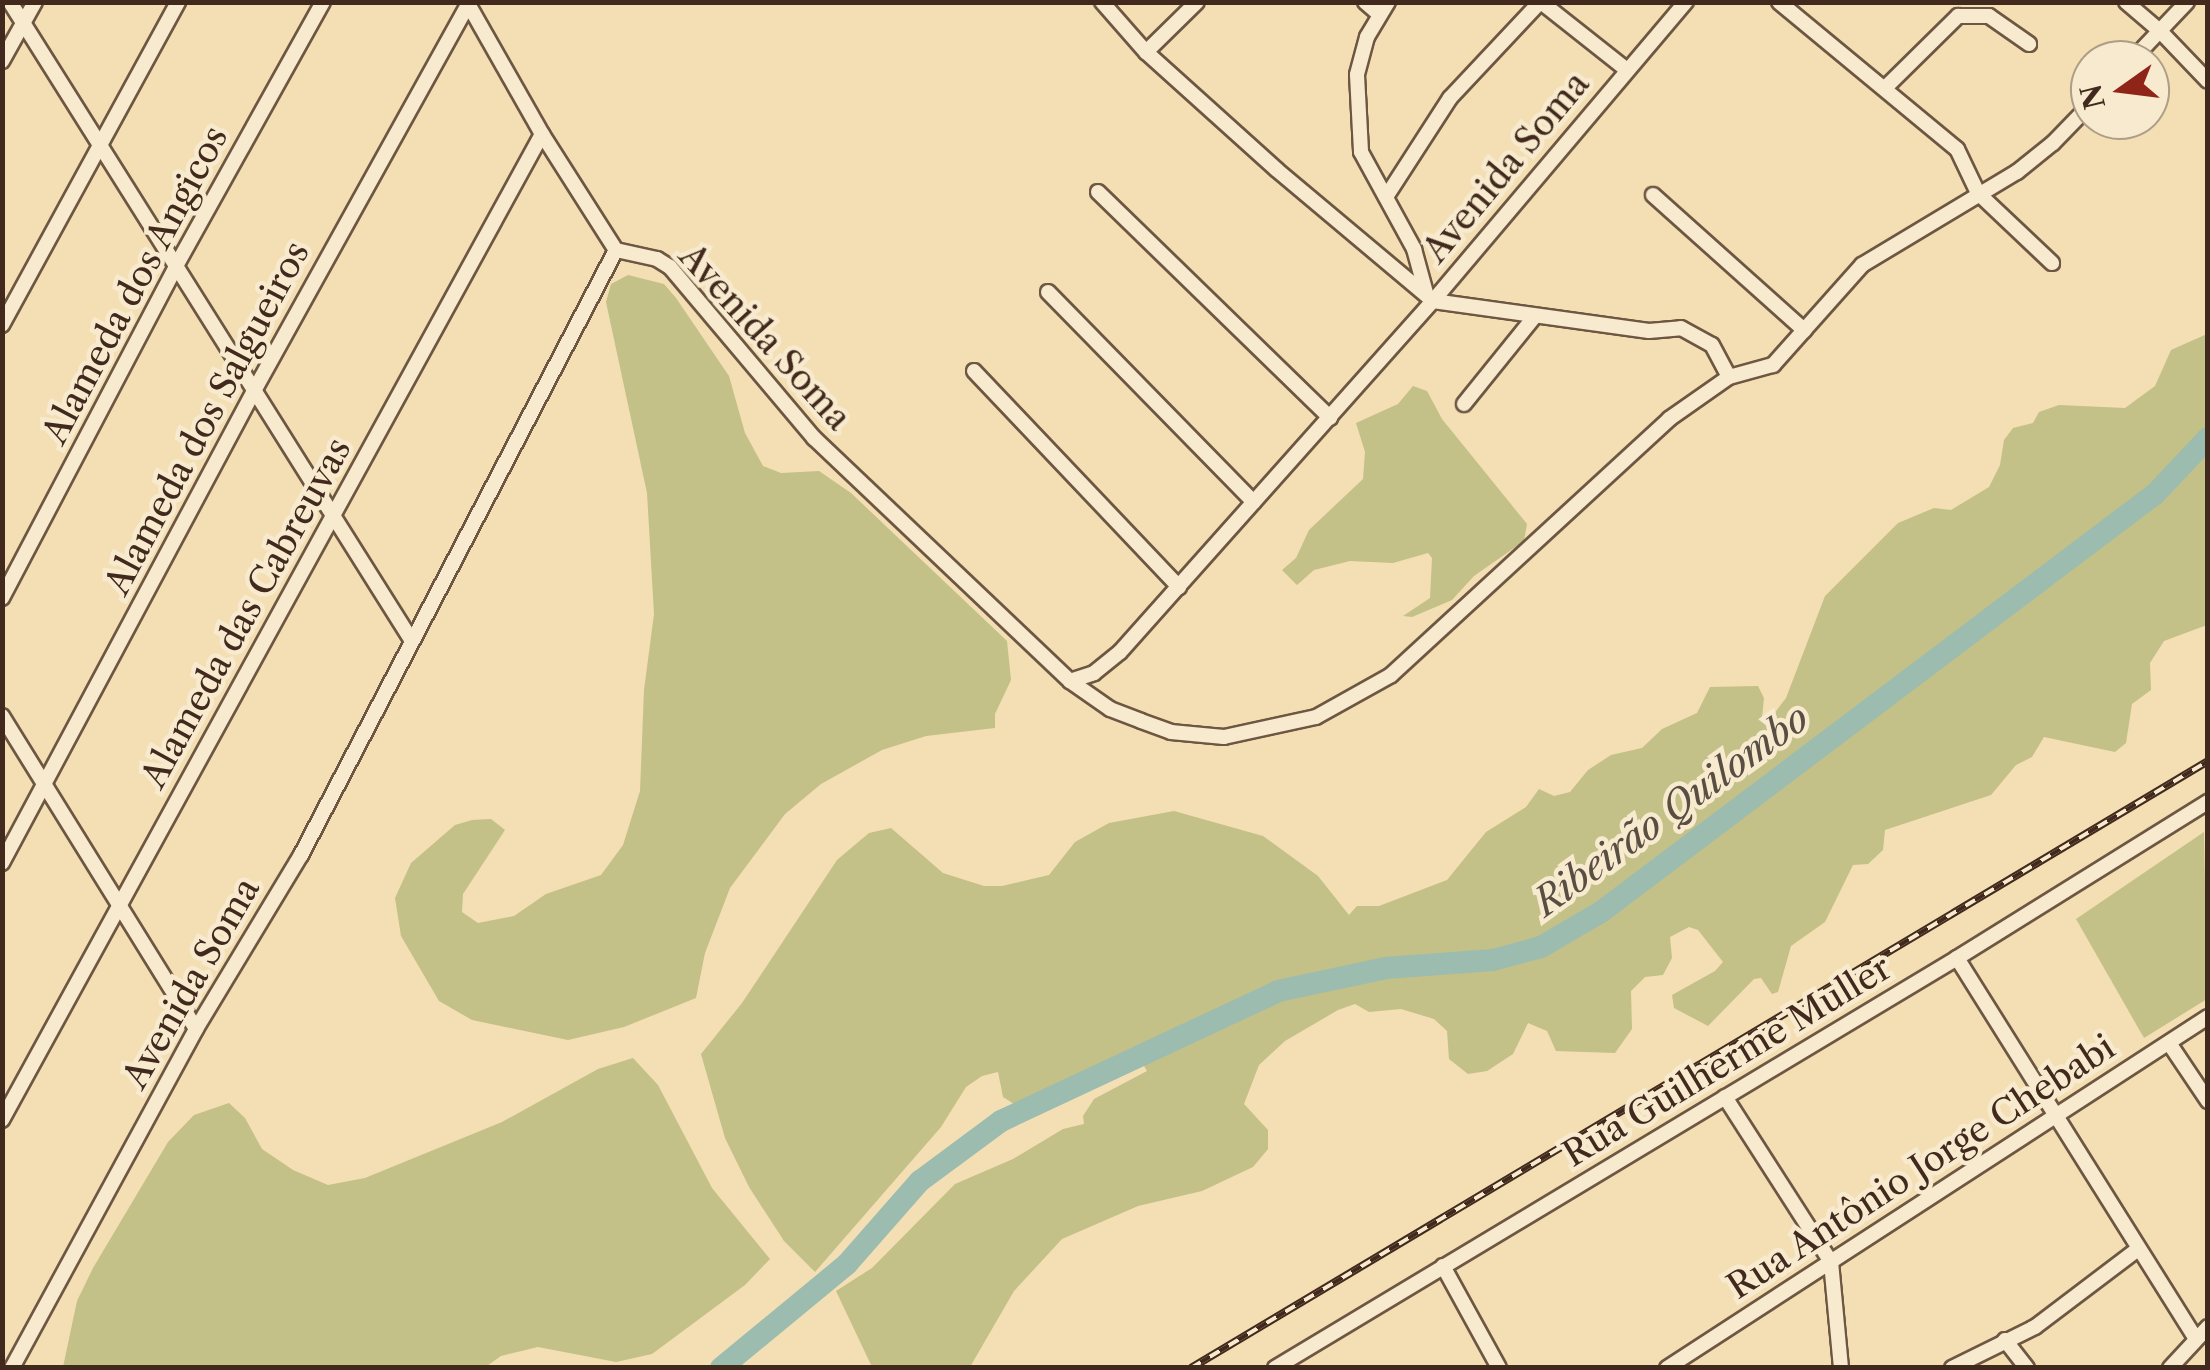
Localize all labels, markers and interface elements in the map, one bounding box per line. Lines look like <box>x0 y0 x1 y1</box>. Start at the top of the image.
north arrow <box>2070 40 2170 140</box>
street label: Avenida Soma <box>1414 63 1598 271</box>
text: N <box>2073 81 2112 113</box>
street label: Alameda dos Angicos <box>33 118 237 452</box>
street label: Alameda dos Salgueiros <box>96 234 318 602</box>
street label: Avenida Soma <box>670 235 860 439</box>
street label: Alameda das Cabreuvas <box>132 431 360 795</box>
water label: Ribeirão Quilombo <box>1525 695 1817 925</box>
street label: Avenida Soma <box>114 870 268 1096</box>
street label: Rua Guilherme Muller <box>1555 946 1899 1176</box>
street label: Rua Antônio Jorge Chebabi <box>1719 1025 2123 1309</box>

